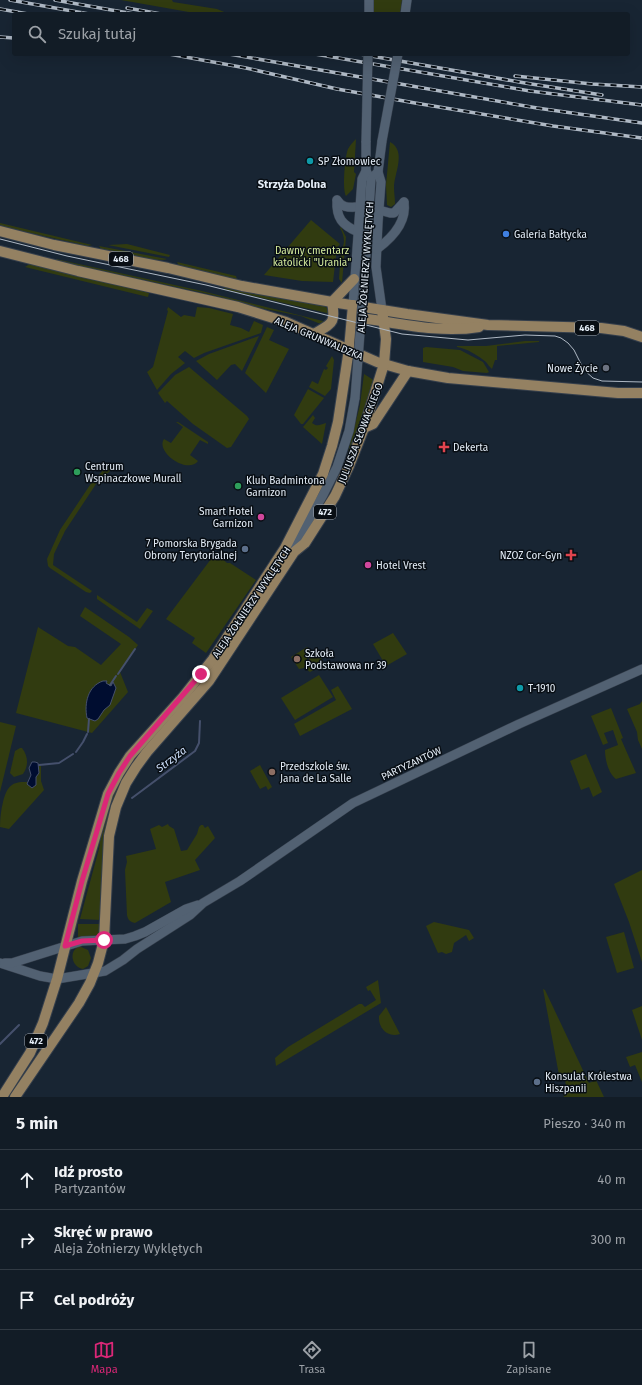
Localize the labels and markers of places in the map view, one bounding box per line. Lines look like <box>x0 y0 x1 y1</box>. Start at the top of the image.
marker: SP Złomowiec <box>305 156 315 166</box>
place label: SP Złomowiec <box>318 156 381 168</box>
marker: Galeria Bałtycka <box>501 229 511 239</box>
place label: Galeria Bałtycka <box>514 229 587 241</box>
place label: Nowe Życie <box>547 361 598 375</box>
marker: Nowe Życie <box>601 363 611 373</box>
marker: Dekerta <box>438 441 450 453</box>
place label: Dekerta <box>453 442 488 454</box>
place label: Centrum Wspinaczkowe Murall <box>85 461 182 485</box>
marker: Centrum Wspinaczkowe Murall <box>72 467 82 477</box>
place label: Klub Badmintona Garnizon <box>246 475 325 499</box>
marker: Klub Badmintona Garnizon <box>233 481 243 491</box>
place label: Smart Hotel Garnizon <box>199 506 253 530</box>
marker: Smart Hotel Garnizon <box>256 512 266 522</box>
place label: 7 Pomorska Brygada Obrony Terytorialnej <box>144 538 237 562</box>
marker: 7 Pomorska Brygada Obrony Terytorialnej <box>240 544 250 554</box>
marker: NZOZ Cor-Gyn <box>565 549 577 561</box>
place label: NZOZ Cor-Gyn <box>500 550 562 562</box>
marker: Hotel Vrest <box>363 560 373 570</box>
place label: Hotel Vrest <box>376 560 426 572</box>
place label: Szkoła Podstawowa nr 39 <box>305 648 387 672</box>
marker: Szkoła Podstawowa nr 39 <box>292 654 302 664</box>
marker: T-1910 <box>515 683 525 693</box>
place label: T-1910 <box>528 683 556 695</box>
place label: Przedszkole św. Jana de La Salle <box>280 761 352 785</box>
marker: Przedszkole św. Jana de La Salle <box>267 767 277 777</box>
place label: Konsulat Królestwa Hiszpanii <box>545 1071 632 1095</box>
marker: Konsulat Królestwa Hiszpanii <box>532 1077 542 1087</box>

